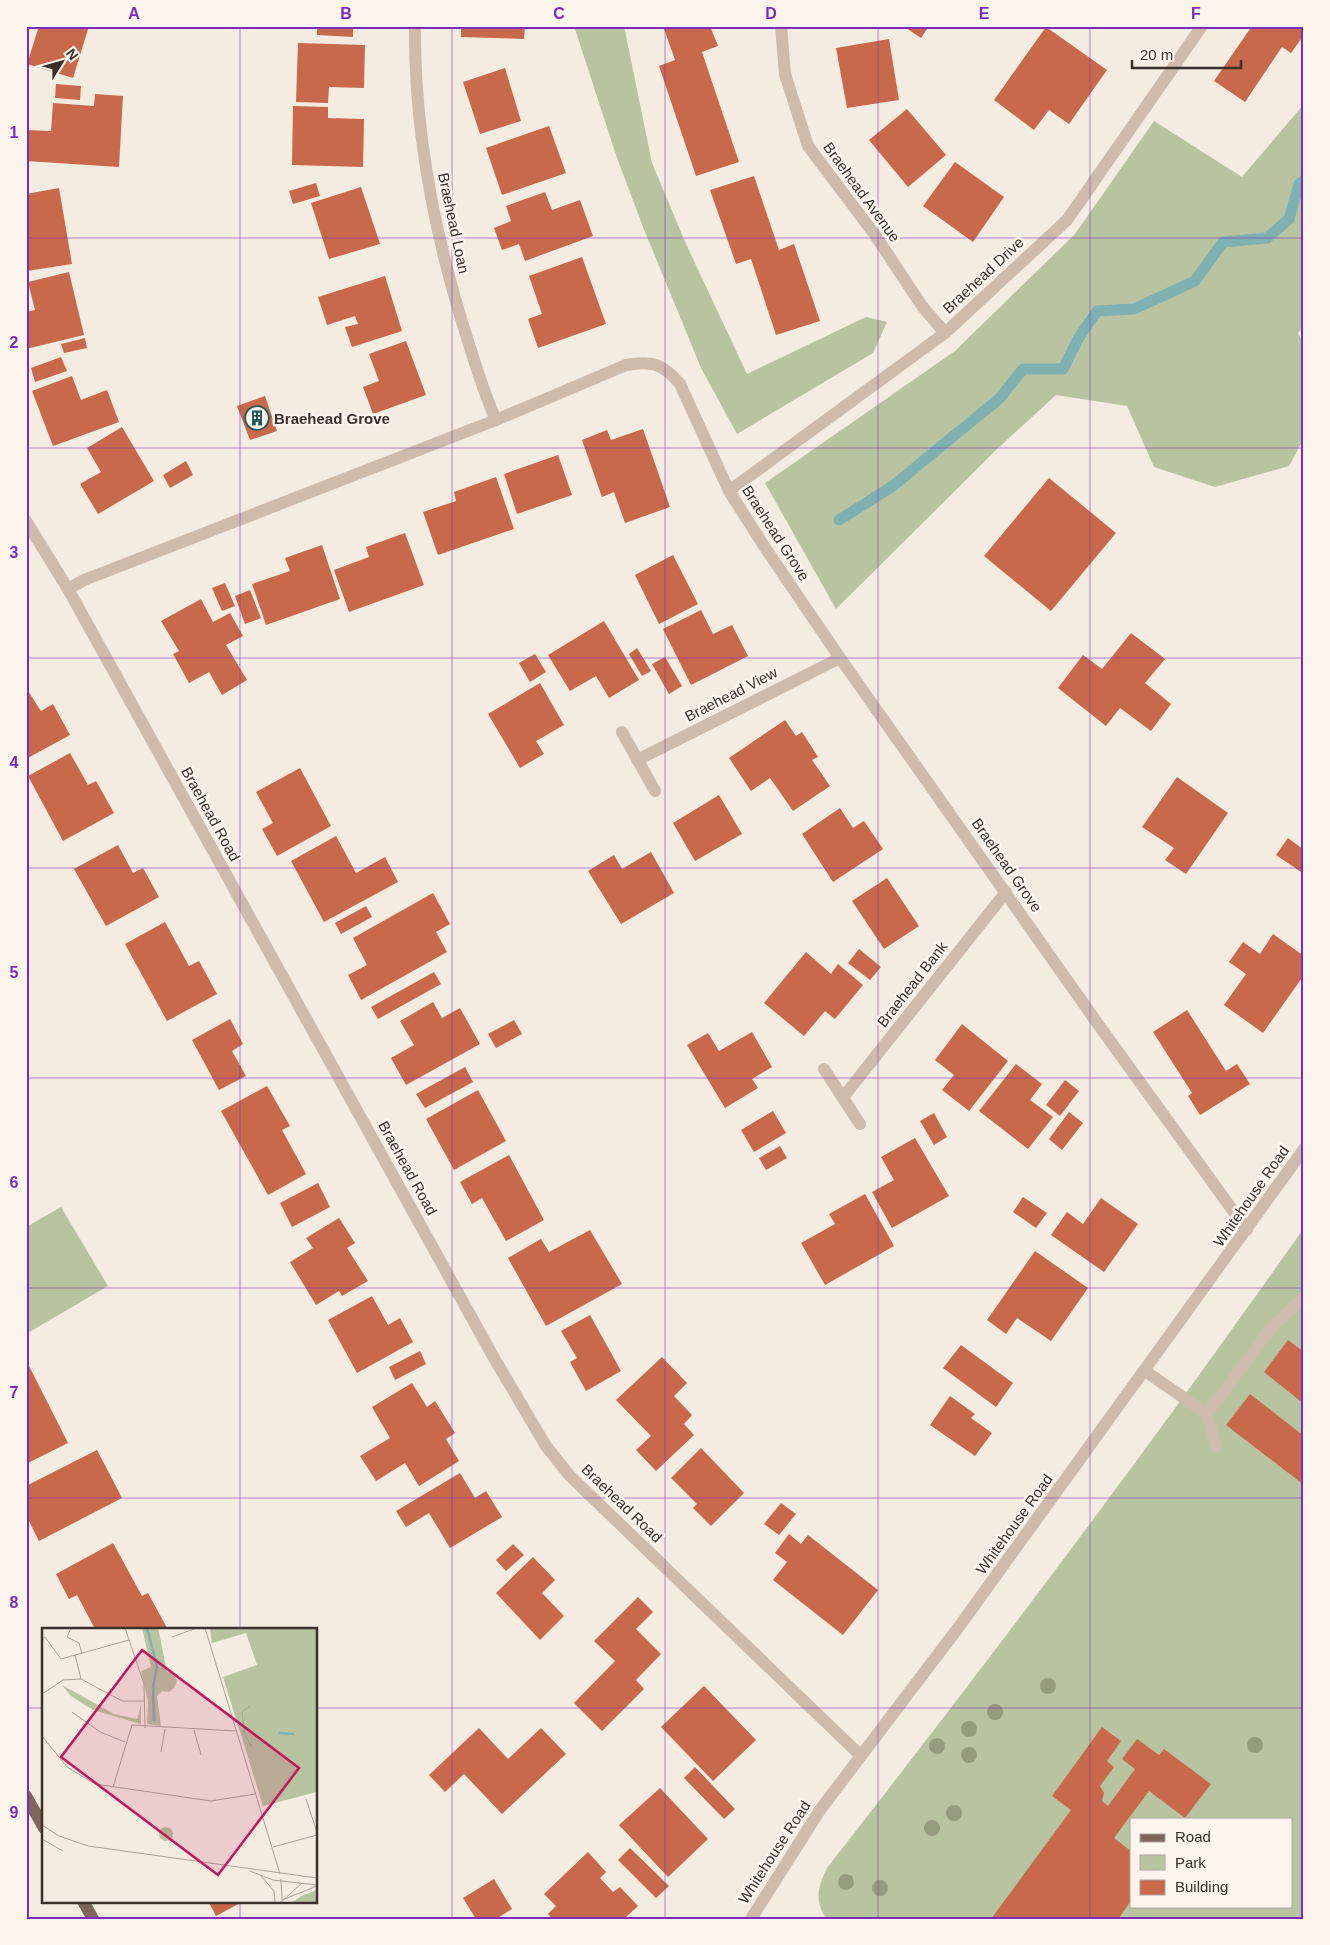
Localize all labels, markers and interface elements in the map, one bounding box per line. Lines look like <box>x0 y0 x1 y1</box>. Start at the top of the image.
text: A <box>128 5 140 22</box>
text: B <box>340 5 352 22</box>
text: C <box>553 5 565 22</box>
text: D <box>765 5 777 22</box>
text: E <box>979 5 990 22</box>
text: F <box>1191 5 1201 22</box>
north arrow <box>38 38 88 88</box>
scale bar <box>1132 38 1241 70</box>
text: N <box>63 45 82 63</box>
text: 20 m <box>1140 46 1173 63</box>
text: 1 <box>10 124 19 141</box>
street label: Braehead Avenue <box>820 139 904 245</box>
street label: Braehead Loan <box>435 171 473 275</box>
street label: Braehead Drive <box>939 233 1027 317</box>
text: 2 <box>10 334 19 351</box>
building icon: Braehead Grove <box>244 405 270 431</box>
place label: Braehead Grove <box>274 410 390 427</box>
street label: Braehead Grove <box>739 482 813 584</box>
text: 3 <box>10 544 19 561</box>
street label: Braehead View <box>682 663 780 725</box>
text: 4 <box>10 754 19 771</box>
street label: Braehead Road <box>178 764 244 864</box>
street label: Braehead Grove <box>968 815 1046 915</box>
street label: Braehead Bank <box>873 938 951 1030</box>
text: 5 <box>10 964 19 981</box>
street label: Braehead Road <box>375 1118 441 1218</box>
street label: Whitehouse Road <box>1210 1142 1292 1250</box>
text: 6 <box>10 1174 19 1191</box>
text: 7 <box>10 1384 19 1401</box>
street label: Braehead Road <box>578 1460 666 1546</box>
street label: Whitehouse Road <box>972 1471 1056 1577</box>
text: 8 <box>10 1594 19 1611</box>
inset map <box>42 1628 318 1902</box>
street label: Whitehouse Road <box>734 1797 814 1907</box>
text: 9 <box>10 1804 19 1821</box>
legend <box>1130 1818 1292 1908</box>
text: Road <box>1175 1828 1211 1845</box>
text: Park <box>1175 1854 1206 1871</box>
text: Building <box>1175 1878 1228 1895</box>

